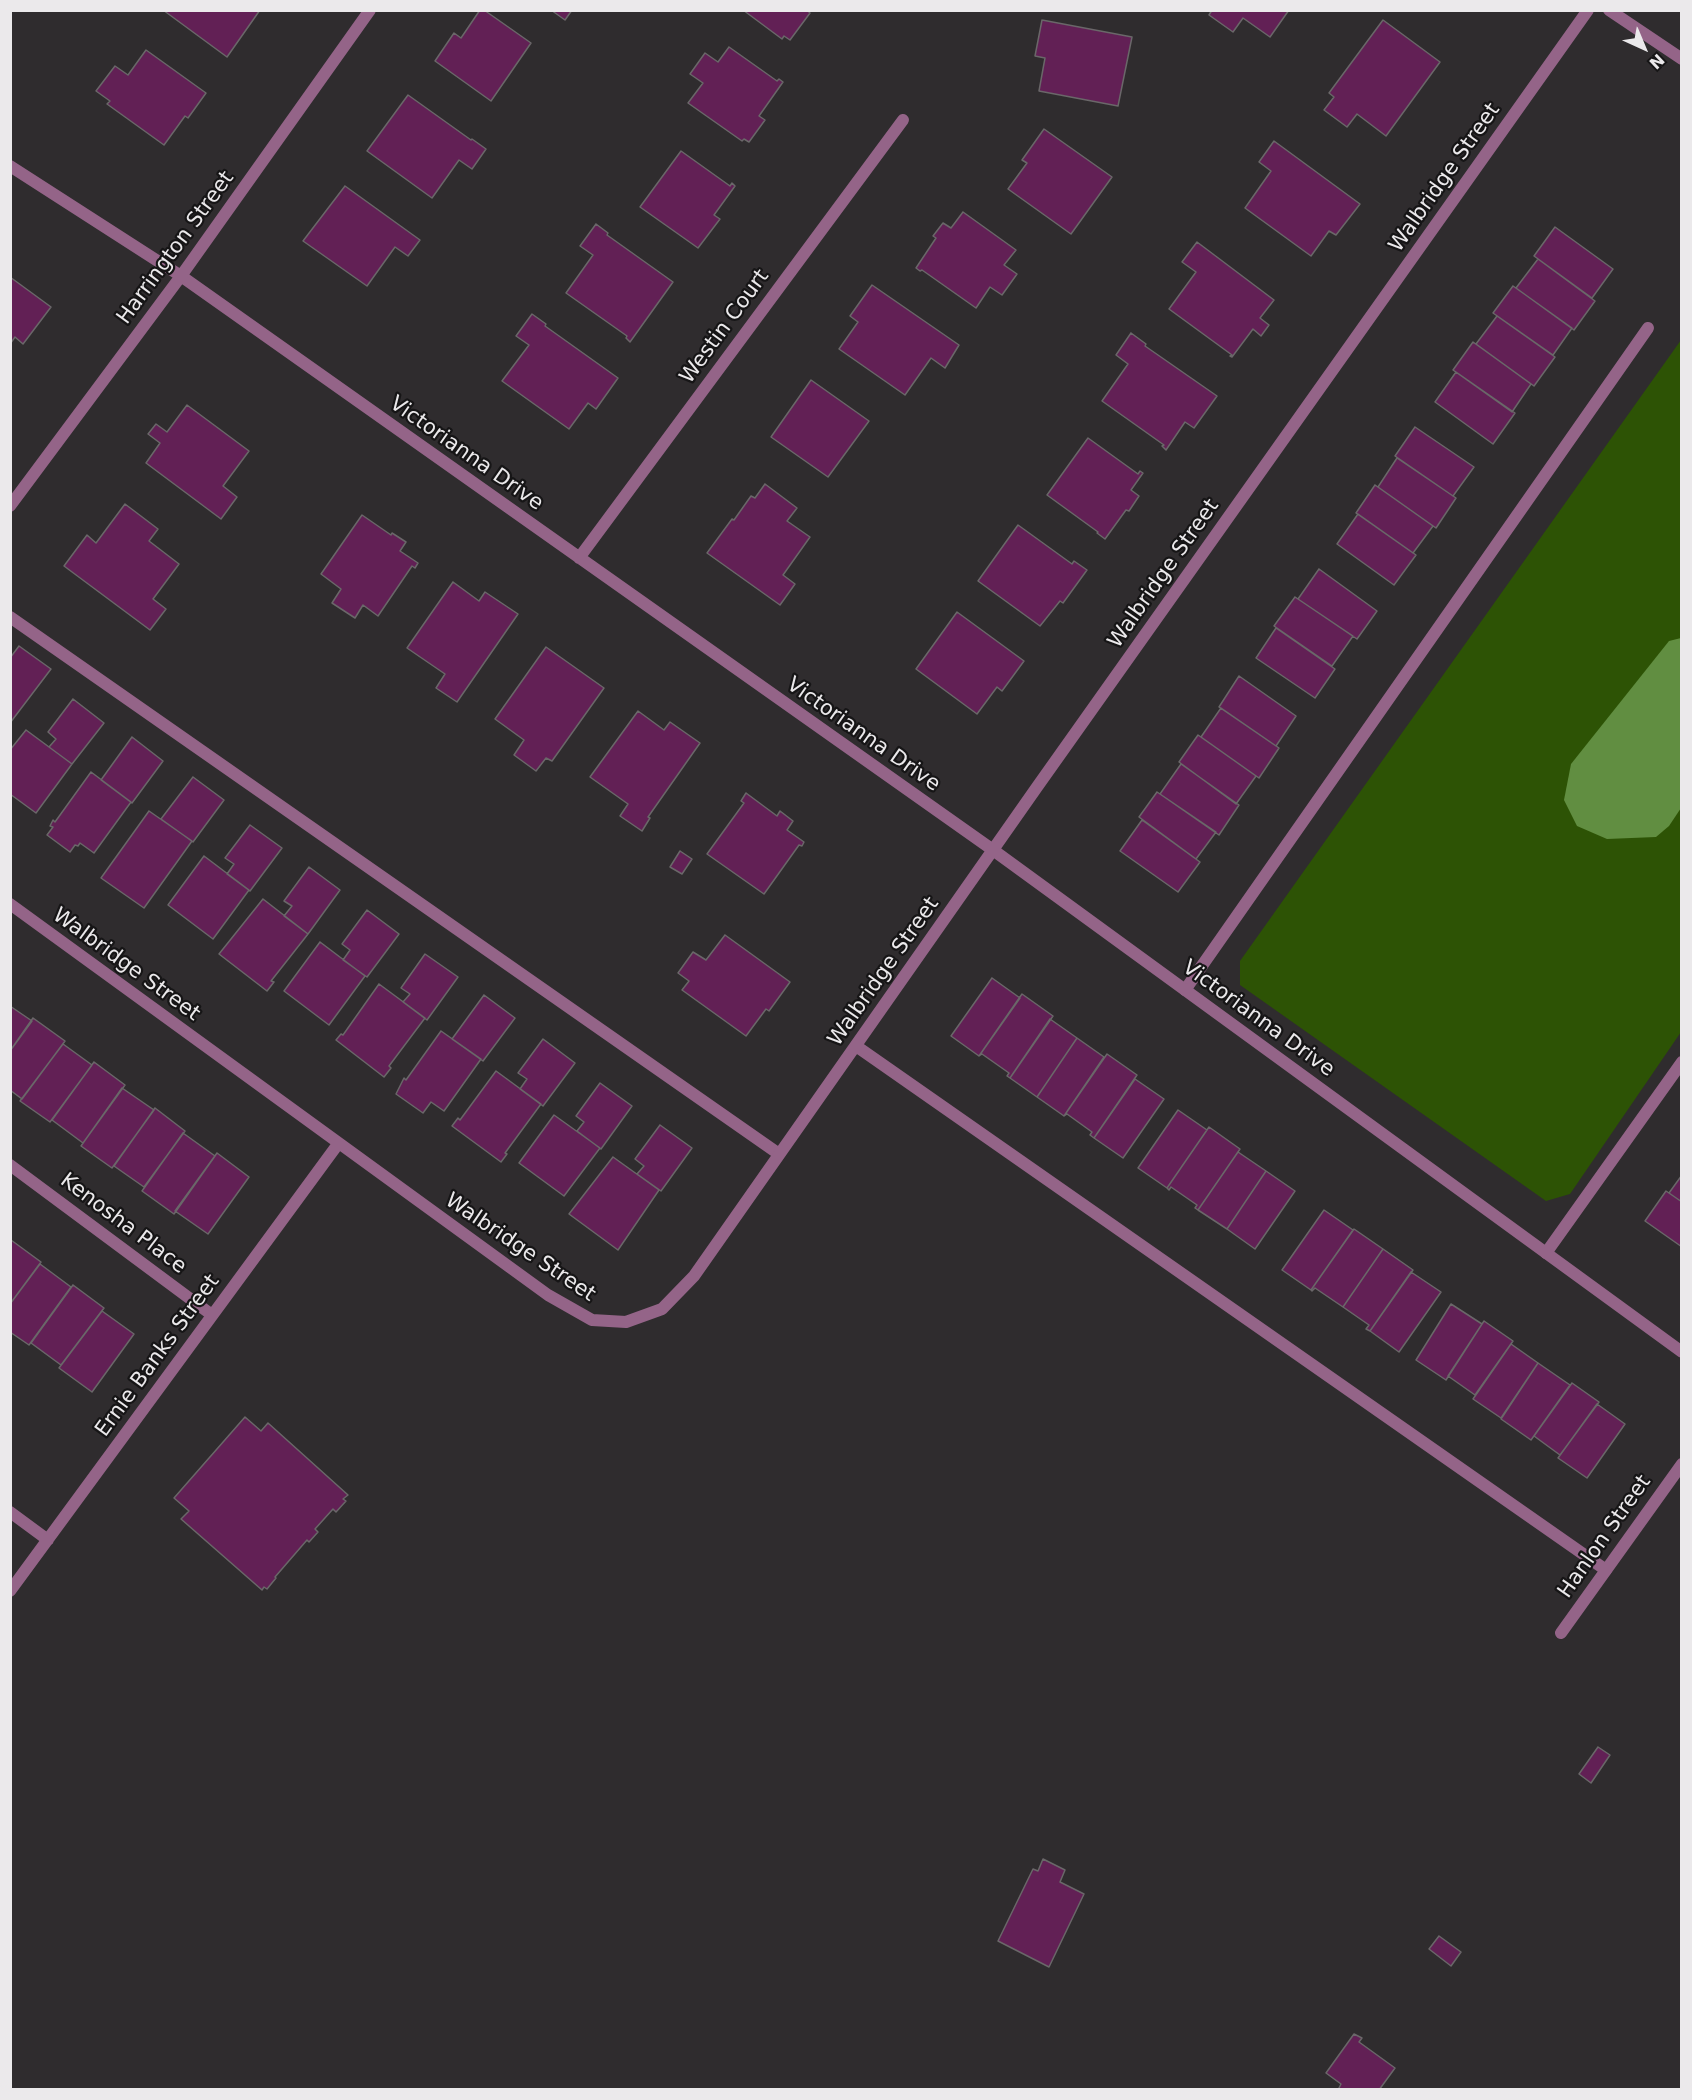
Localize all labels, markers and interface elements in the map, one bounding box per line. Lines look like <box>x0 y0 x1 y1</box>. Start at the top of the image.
north arrow <box>1614 18 1674 78</box>
text: N <box>1645 50 1668 73</box>
street label: Walbridge Street <box>1384 99 1506 257</box>
street label: Harrington Street <box>112 167 240 329</box>
street label: Westin Court <box>675 265 775 389</box>
street label: Victorianna Drive <box>384 392 548 516</box>
street label: Walbridge Street <box>1103 495 1225 653</box>
street label: Victorianna Drive <box>781 673 945 797</box>
street label: Walbridge Street <box>823 893 945 1051</box>
street label: Walbridge Street <box>47 903 205 1027</box>
street label: Victorianna Drive <box>1177 955 1339 1083</box>
street label: Kenosha Place <box>55 1168 191 1280</box>
street label: Walbridge Street <box>440 1188 600 1308</box>
street label: Ernie Banks Street <box>91 1270 225 1442</box>
street label: Hanlon Street <box>1553 1471 1657 1603</box>

